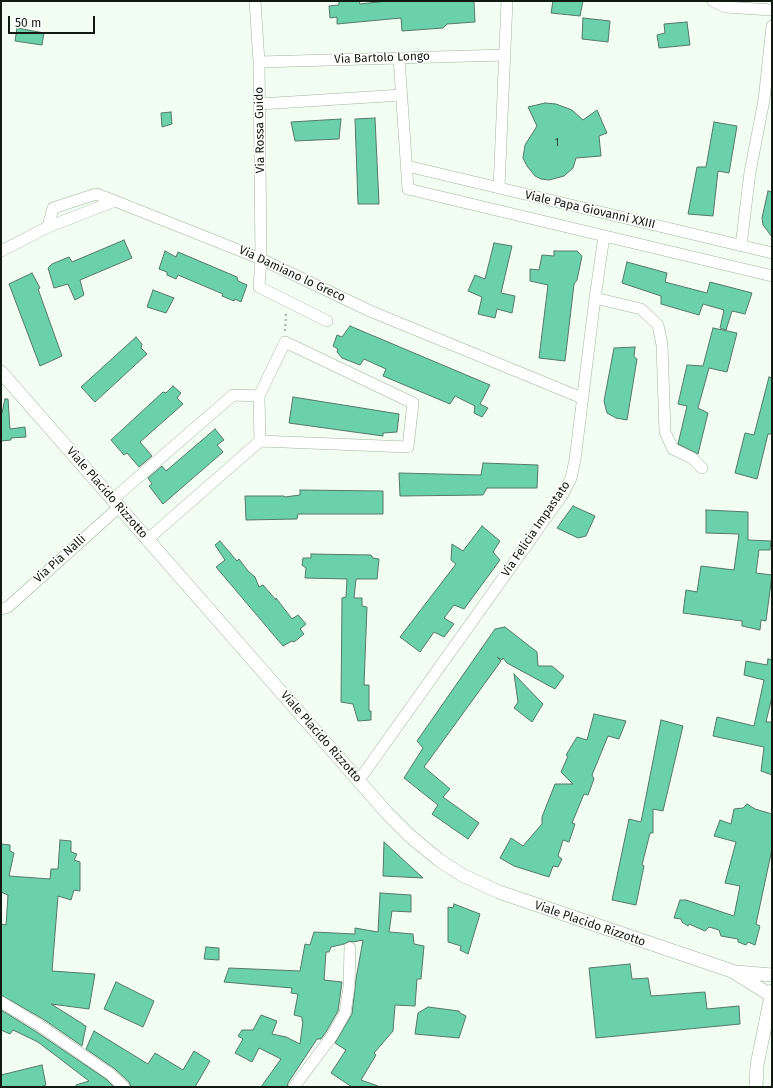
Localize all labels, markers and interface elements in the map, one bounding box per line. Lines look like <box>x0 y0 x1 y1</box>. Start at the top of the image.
scale bar <box>10 8 97 34</box>
text: 50 m <box>15 16 41 30</box>
street label: Via Bartolo Longo <box>334 49 430 67</box>
street label: Via Rossa Guido <box>252 87 268 173</box>
house number: 1 <box>555 137 559 149</box>
street label: Viale Papa Giovanni XXIII <box>523 188 657 232</box>
street label: Via Damiano lo Greco <box>236 243 348 305</box>
street label: Viale Placido Rizzotto <box>63 444 151 542</box>
street label: Via Felicia Impastato <box>499 478 573 580</box>
street label: Via Pia Nalli <box>31 532 89 586</box>
street label: Viale Placido Rizzotto <box>277 688 365 786</box>
street label: Viale Placido Rizzotto <box>533 898 647 950</box>

